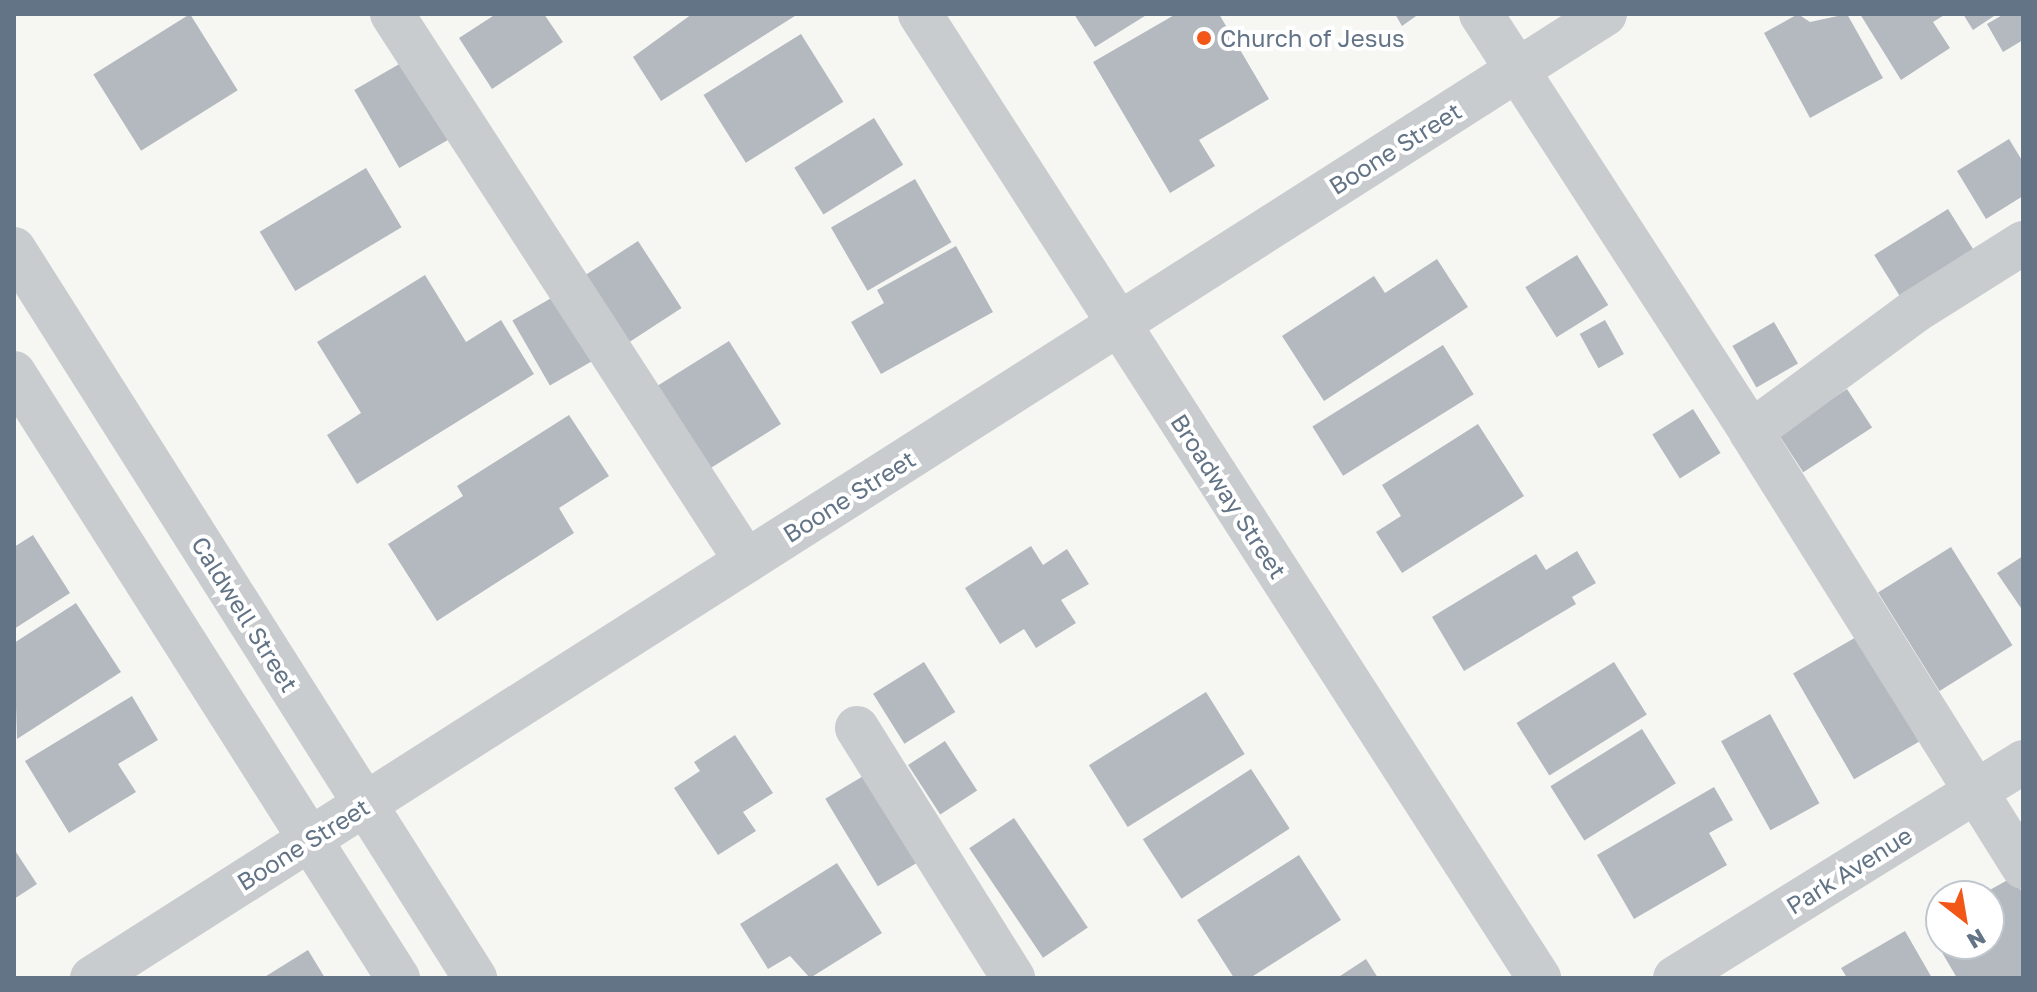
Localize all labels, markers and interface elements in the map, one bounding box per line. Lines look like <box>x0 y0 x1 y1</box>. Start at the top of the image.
place label: Church of Jesus <box>1220 24 1405 52</box>
marker: Church of Jesus <box>1195 29 1213 47</box>
street label: Boone Street <box>1324 96 1466 200</box>
street label: Broadway Street <box>1165 408 1293 584</box>
street label: Boone Street <box>778 444 920 548</box>
street label: Caldwell Street <box>186 531 304 697</box>
street label: Boone Street <box>232 792 374 896</box>
street label: Park Avenue <box>1781 820 1917 920</box>
north arrow <box>1925 880 2005 960</box>
text: N <box>1962 923 1991 955</box>

